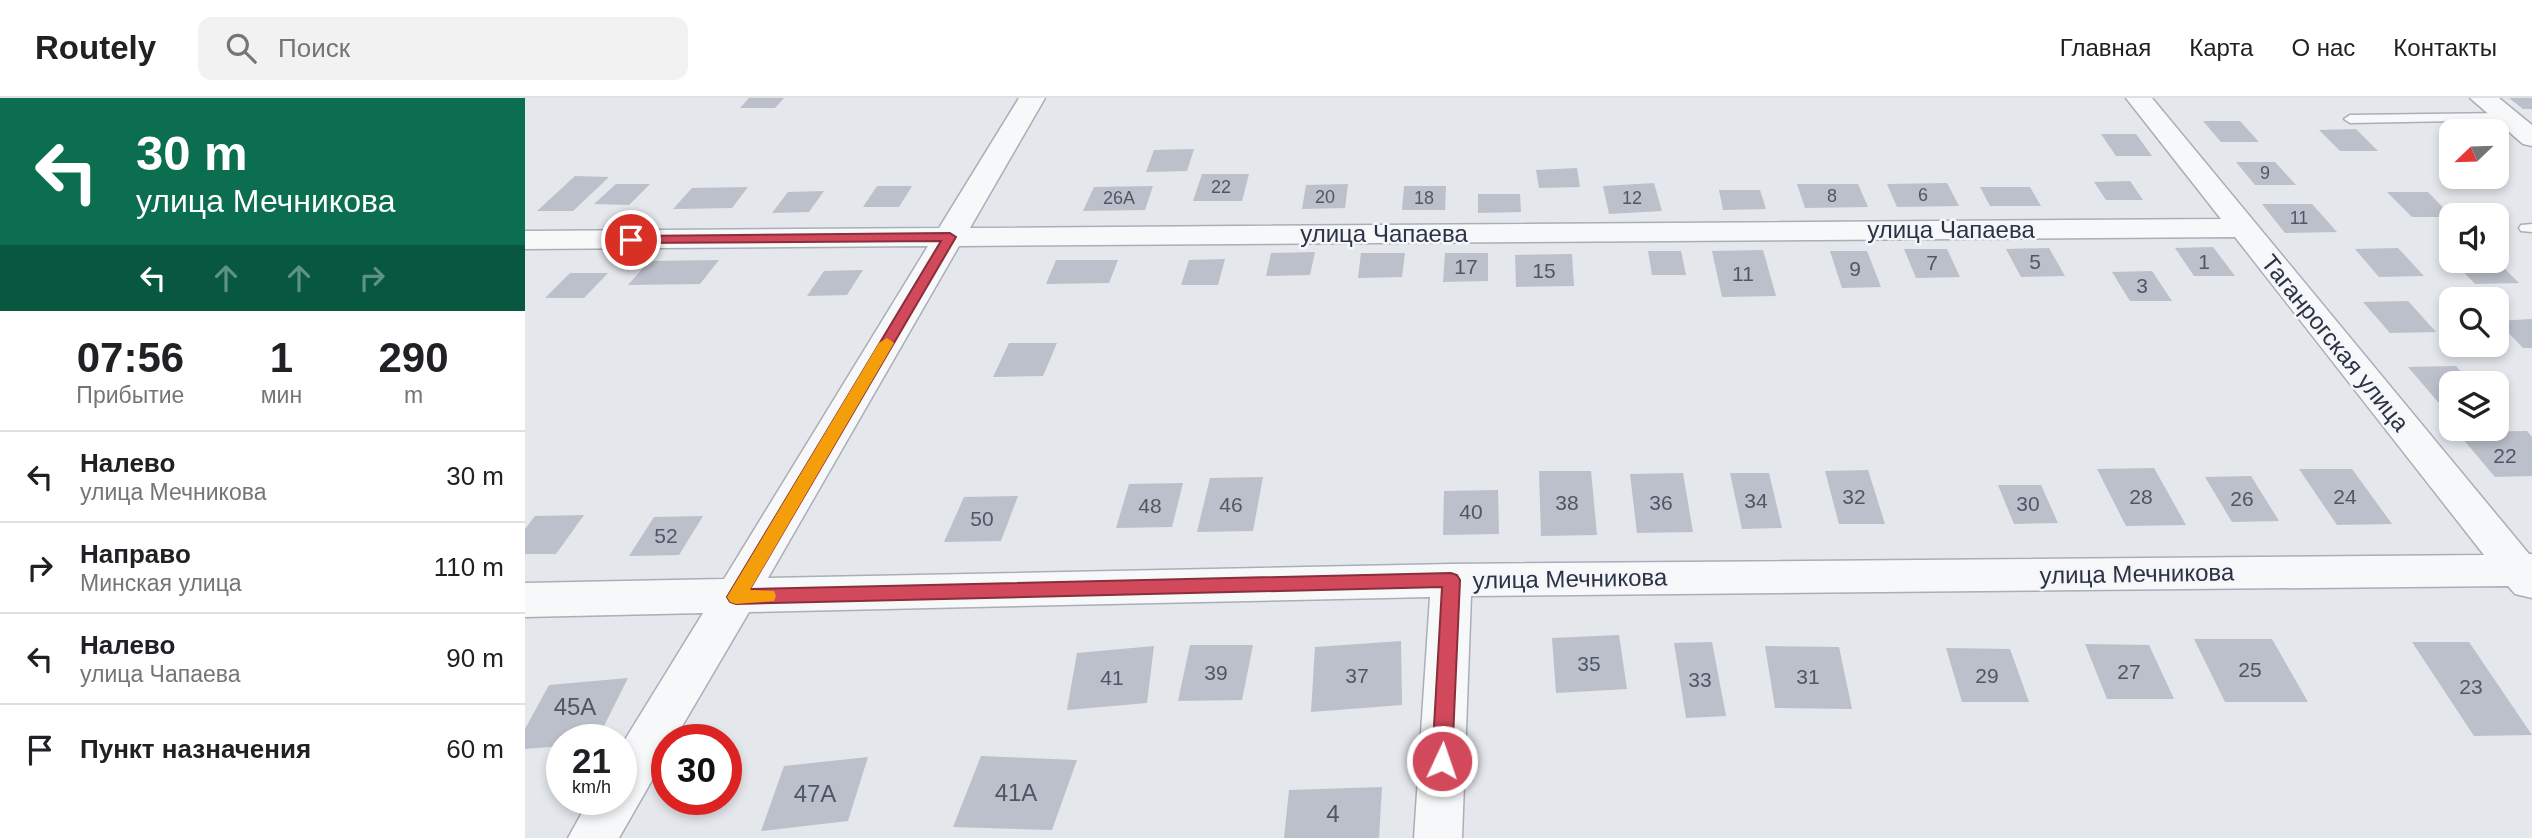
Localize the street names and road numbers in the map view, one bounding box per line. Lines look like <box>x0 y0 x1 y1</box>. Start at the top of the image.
street label: улица Чапаева <box>1867 216 2035 243</box>
street label: улица Чапаева <box>1300 220 1468 247</box>
street label: Таганрогская улица <box>2256 249 2415 437</box>
street label: улица Мечникова <box>2039 558 2235 589</box>
street label: улица Мечникова <box>1472 563 1668 594</box>

